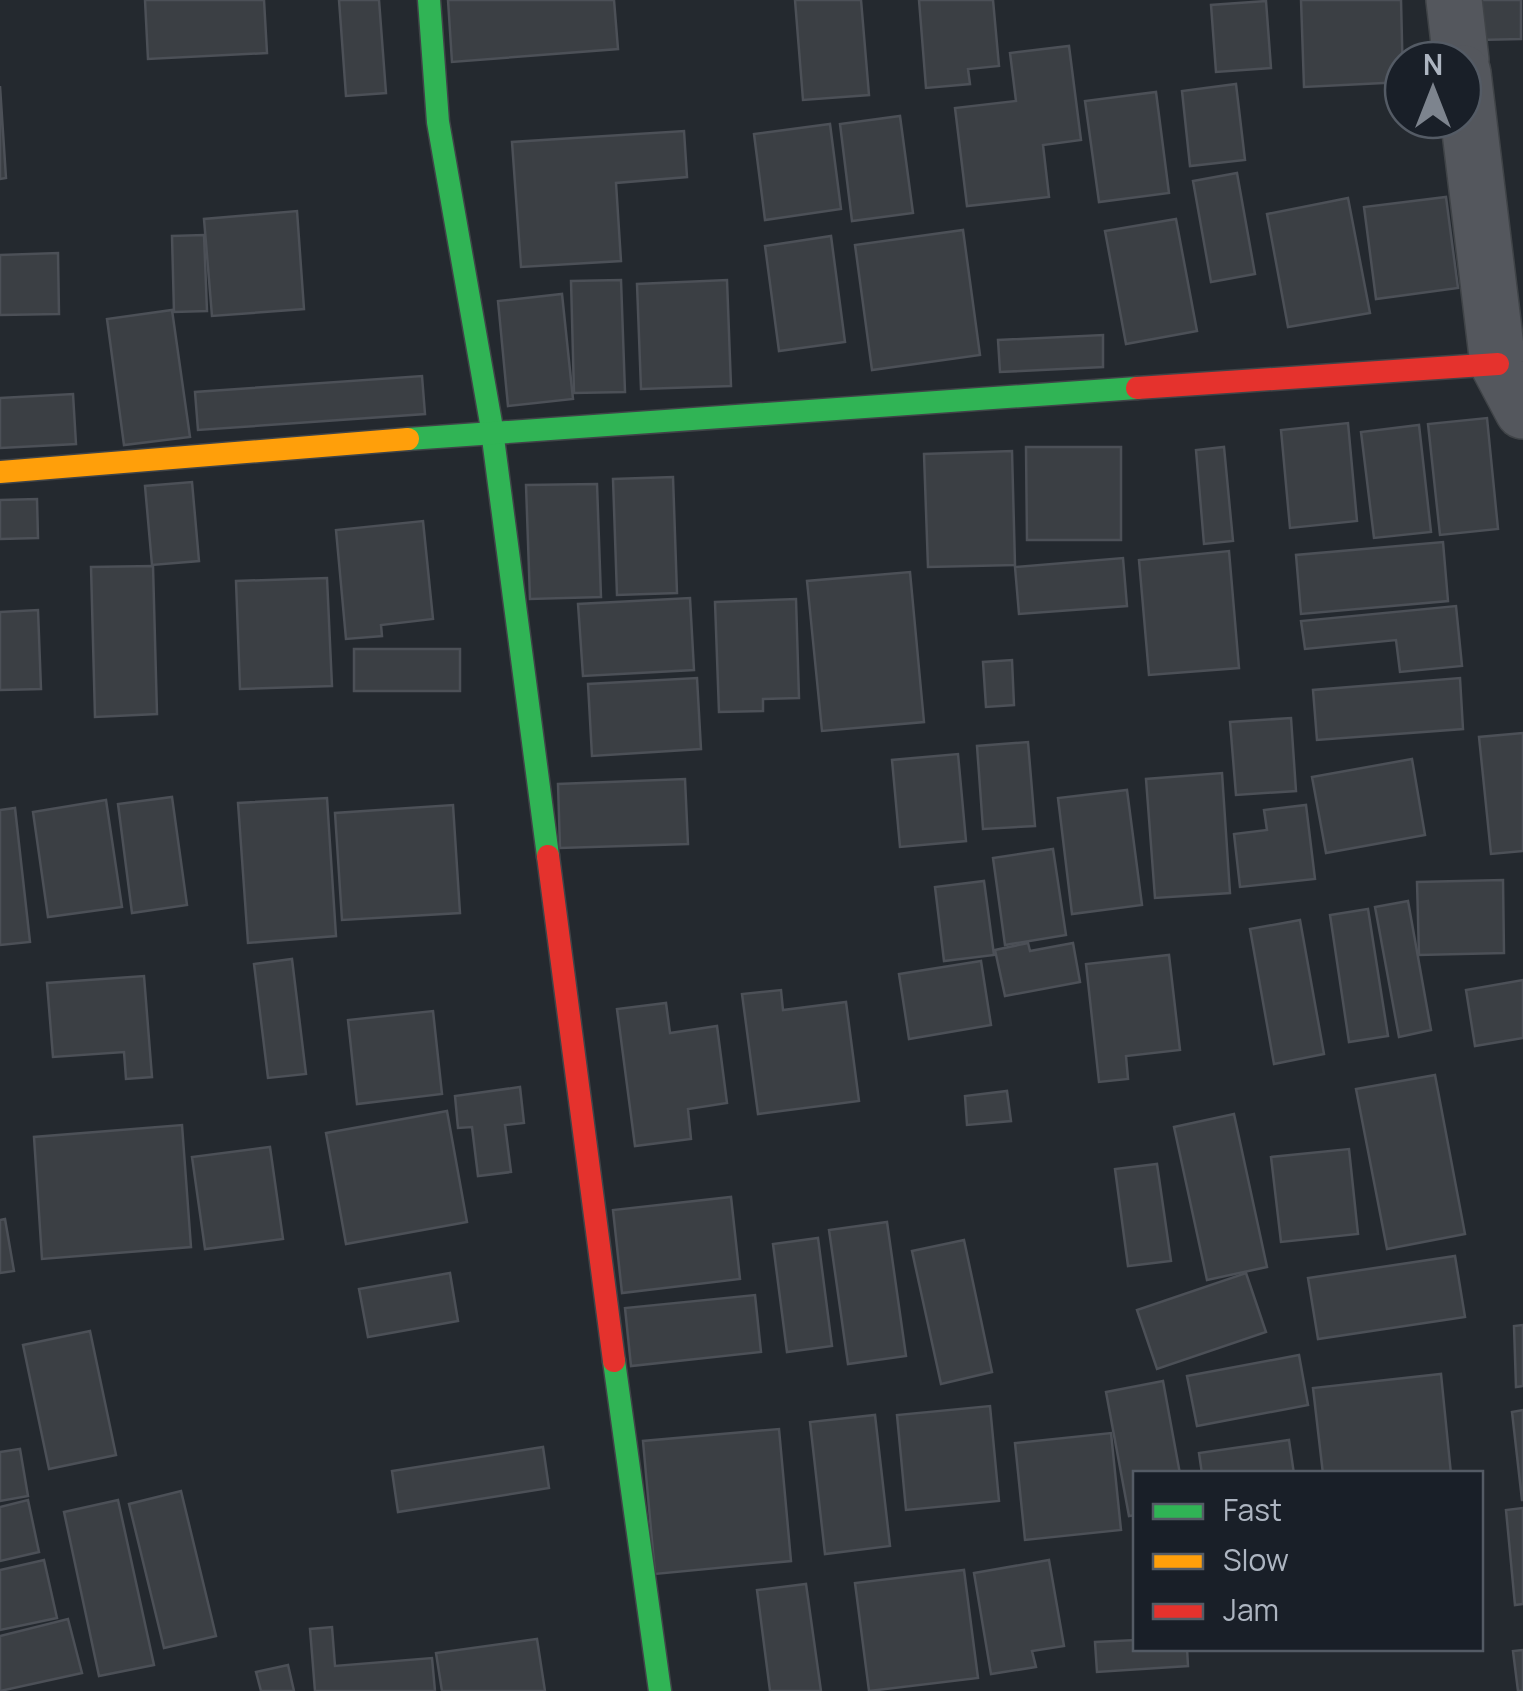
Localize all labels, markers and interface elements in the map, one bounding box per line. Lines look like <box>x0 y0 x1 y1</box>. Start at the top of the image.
north arrow <box>1383 40 1483 140</box>
text: N <box>1423 45 1443 83</box>
legend <box>1133 1471 1483 1651</box>
text: Fast <box>1223 1489 1282 1530</box>
text: Slow <box>1223 1539 1289 1580</box>
text: Jam <box>1223 1589 1279 1630</box>

